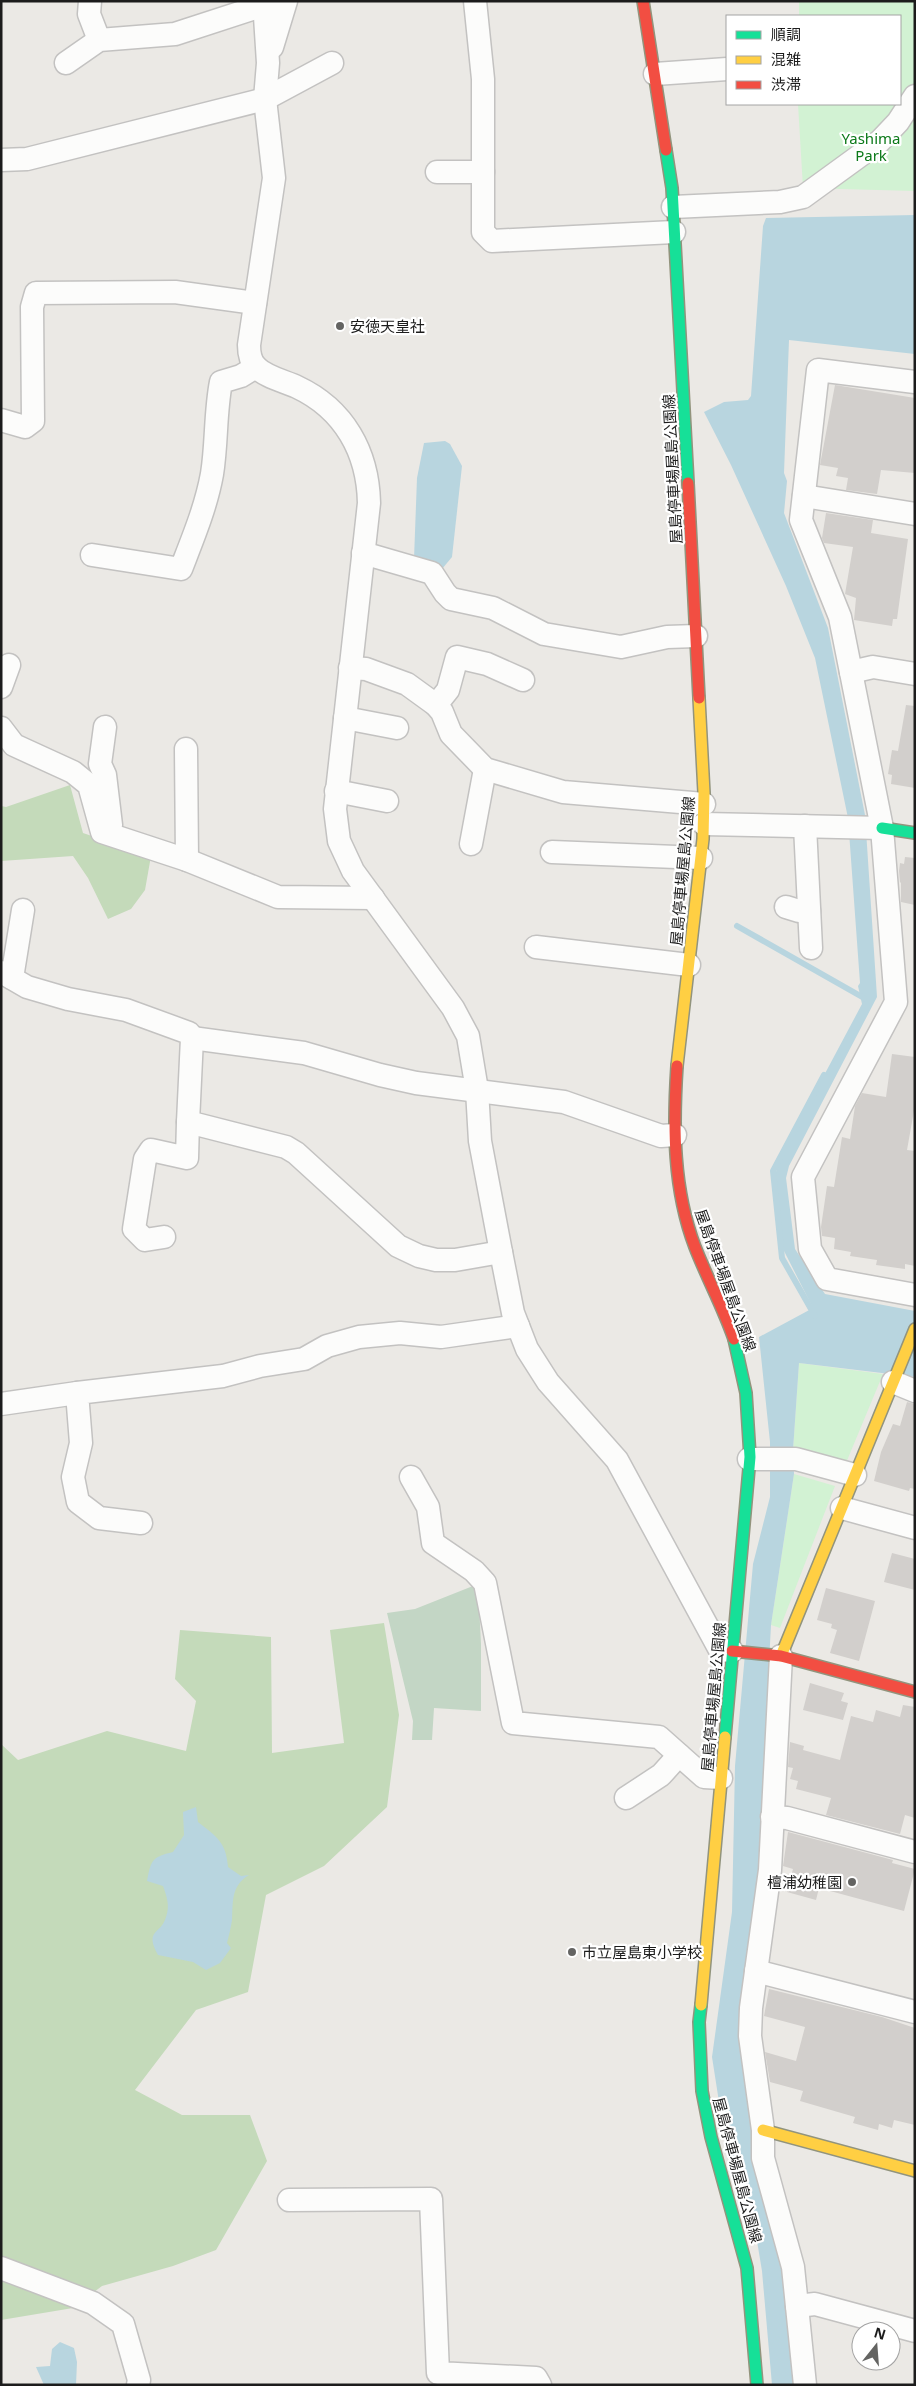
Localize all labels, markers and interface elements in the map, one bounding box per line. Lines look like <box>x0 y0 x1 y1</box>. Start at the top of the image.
legend <box>726 15 901 105</box>
text: 順調 <box>771 24 801 44</box>
text: 混雑 <box>771 49 801 69</box>
text: 渋滞 <box>771 74 801 94</box>
park label: Yashima Park <box>842 128 900 165</box>
place label: 安徳天皇社 <box>350 316 425 336</box>
marker: 安徳天皇社 <box>334 320 346 332</box>
street label: 屋島停車場屋島公園線 <box>658 394 686 544</box>
street label: 屋島停車場屋島公園線 <box>666 795 698 947</box>
street label: 屋島停車場屋島公園線 <box>691 1206 761 1354</box>
street label: 屋島停車場屋島公園線 <box>697 1621 729 1773</box>
place label: 檀浦幼稚園 <box>767 1872 842 1892</box>
marker: 檀浦幼稚園 <box>846 1876 858 1888</box>
place label: 市立屋島東小学校 <box>582 1942 702 1962</box>
marker: 市立屋島東小学校 <box>566 1946 578 1958</box>
street label: 屋島停車場屋島公園線 <box>709 2095 767 2245</box>
north arrow <box>851 2321 901 2371</box>
text: N <box>872 2322 888 2344</box>

